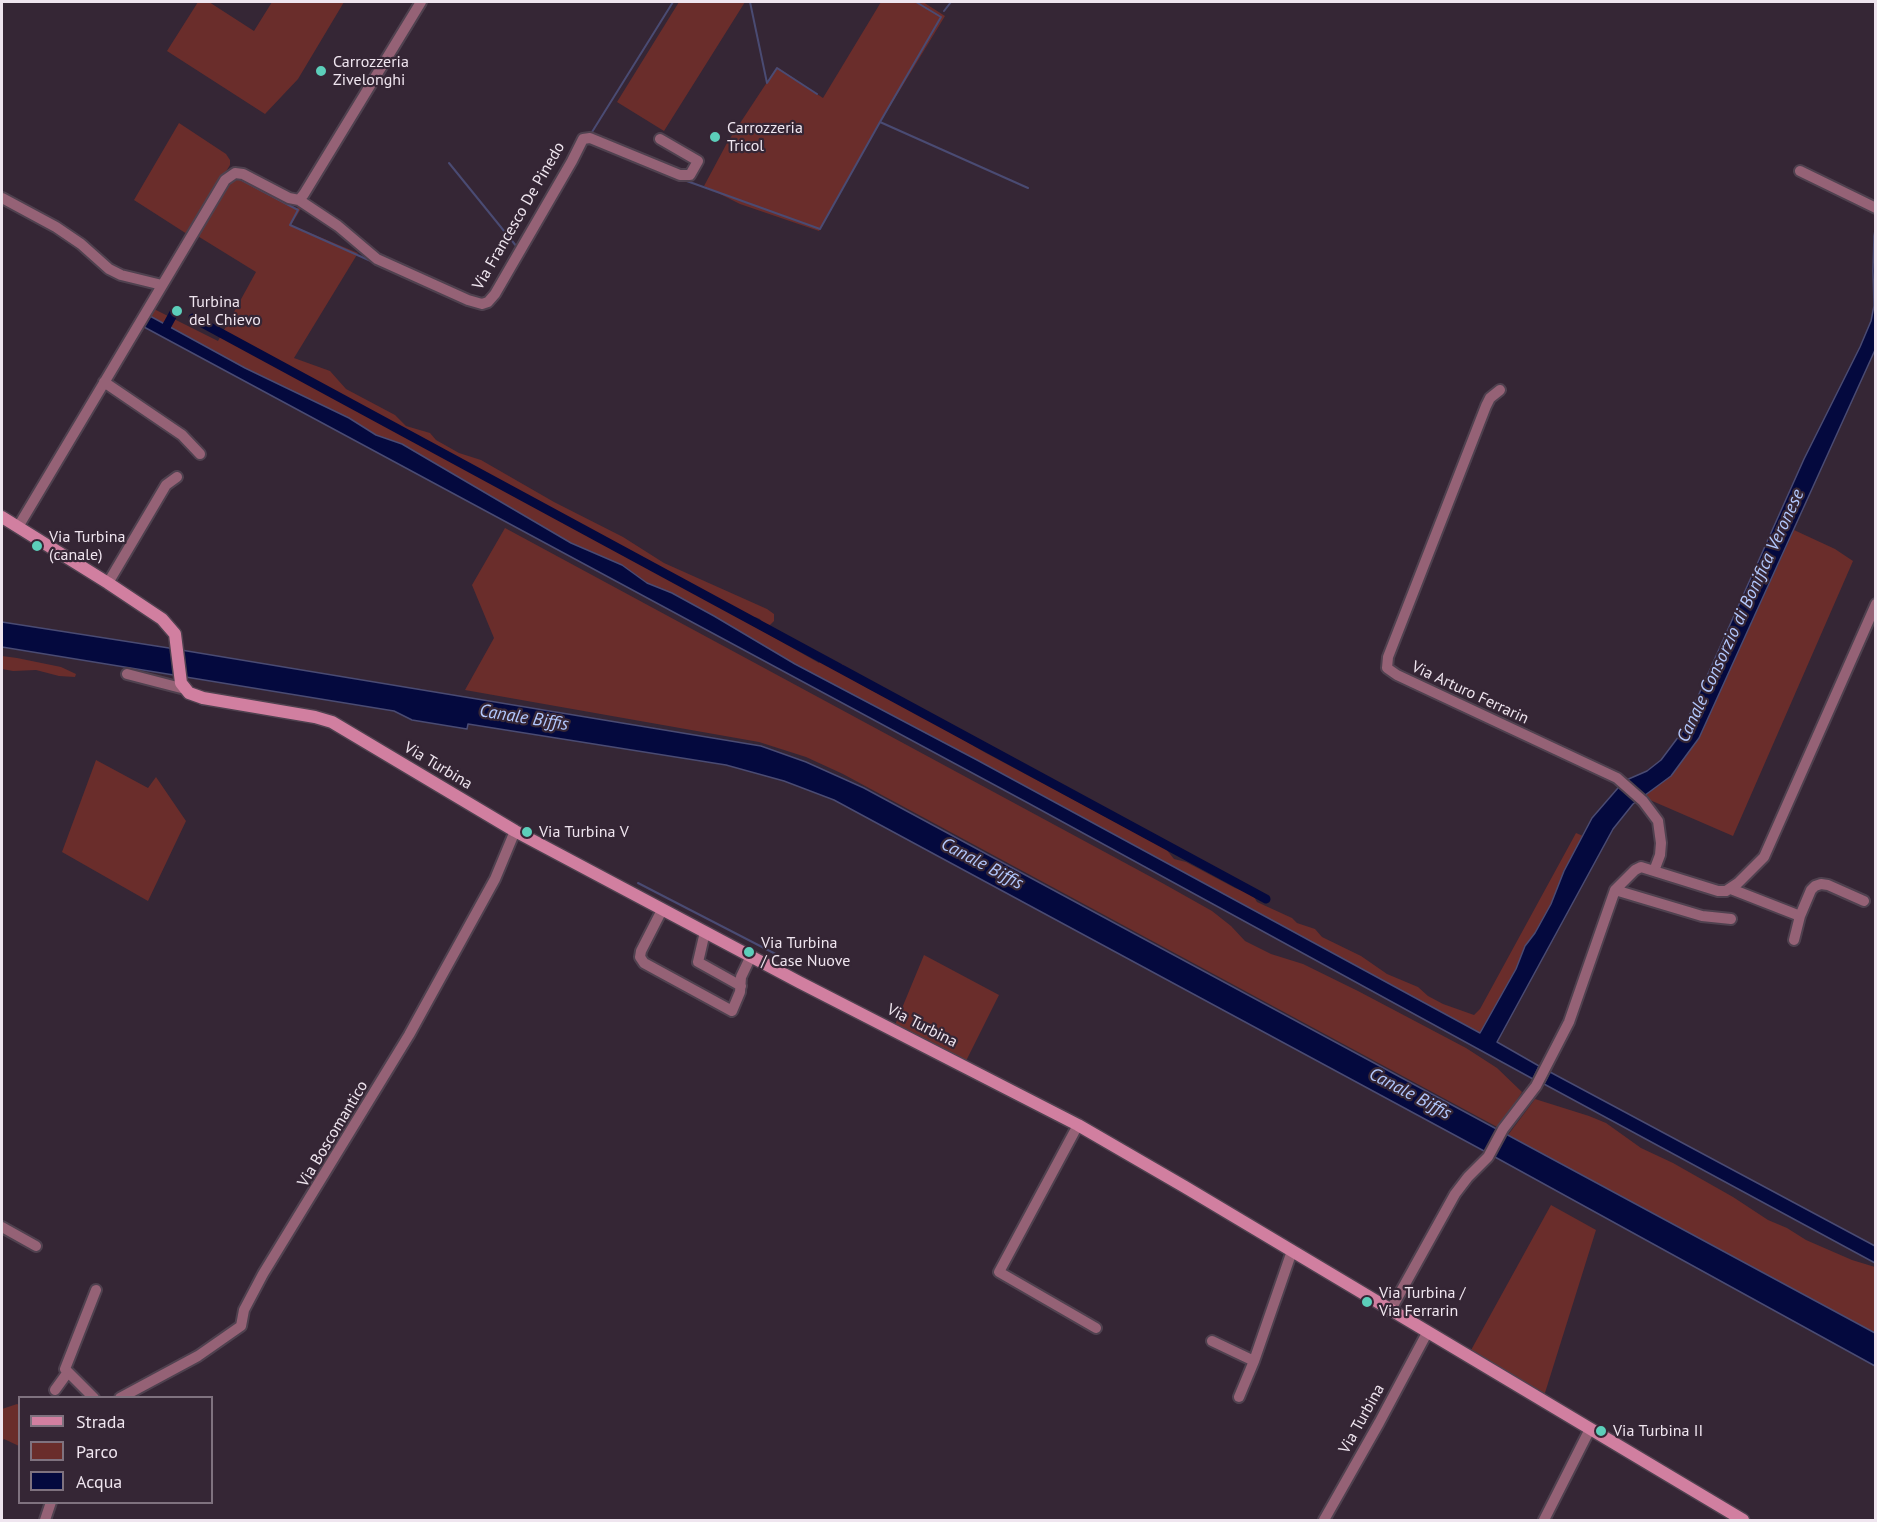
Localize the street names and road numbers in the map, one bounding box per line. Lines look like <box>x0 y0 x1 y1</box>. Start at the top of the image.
street label: Via Francesco De Pinedo <box>469 139 569 293</box>
street label: Via Arturo Ferrarin <box>1408 657 1532 729</box>
street label: Via Turbina <box>400 738 476 794</box>
street label: Via Turbina <box>884 1000 960 1052</box>
street label: Via Boscomantico <box>294 1077 372 1191</box>
street label: Via Turbina <box>1335 1381 1389 1457</box>

